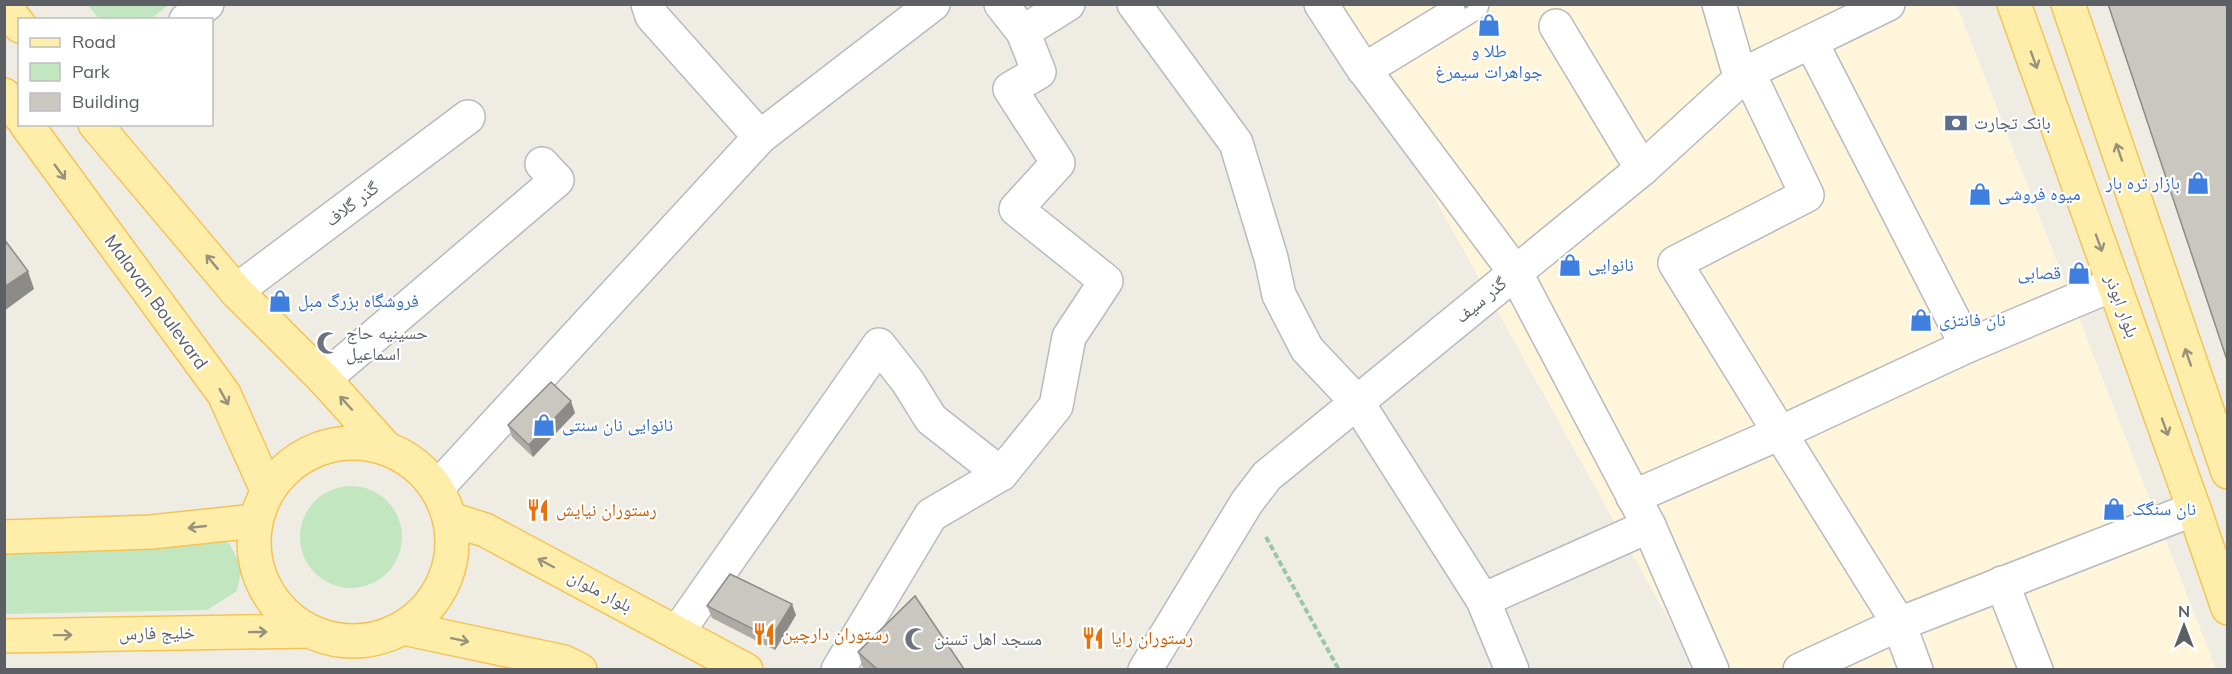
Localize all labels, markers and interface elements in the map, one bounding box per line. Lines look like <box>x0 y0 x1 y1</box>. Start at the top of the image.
shop icon: طلا و جواهرات سیمرغ <box>1476 12 1502 38</box>
legend <box>18 18 213 126</box>
text: Road <box>72 30 116 53</box>
place label: طلا و جواهرات سیمرغ <box>1435 39 1543 83</box>
one-way arrow <box>2029 50 2040 68</box>
text: Park <box>72 60 111 83</box>
text: Building <box>72 90 140 113</box>
bank icon: بانک تجارت <box>1943 110 1969 136</box>
place label: بانک تجارت <box>1974 111 2051 134</box>
one-way arrow <box>2112 143 2123 162</box>
one-way arrow <box>54 163 67 179</box>
shop icon: بازار تره بار <box>2185 170 2211 196</box>
place label: بازار تره بار <box>2105 171 2180 194</box>
street label: گذر گلاف <box>320 176 384 231</box>
shop icon: میوه فروشی <box>1967 181 1993 207</box>
place label: میوه فروشی <box>1998 182 2081 205</box>
street label: Malavan Boulevard <box>100 230 213 374</box>
one-way arrow <box>2095 233 2106 252</box>
shop icon: نانوایی <box>1557 252 1583 278</box>
place label: نانوایی <box>1588 253 1634 276</box>
one-way arrow <box>205 254 218 270</box>
shop icon: قصابی <box>2066 260 2092 286</box>
place label: قصابی <box>2018 261 2061 284</box>
street label: بلوار ابوذر <box>2100 270 2145 341</box>
street label: گذر سیف <box>1450 271 1512 328</box>
shop icon: فروشگاه بزرگ مبل <box>267 288 293 314</box>
place label: فروشگاه بزرگ مبل <box>298 289 419 312</box>
shop icon: نان فانتزی <box>1908 307 1934 333</box>
place label: نان فانتزی <box>1939 308 2006 331</box>
place label: حسینیه حاج اسماعیل <box>346 321 428 365</box>
mosque icon: حسینیه حاج اسماعیل <box>315 330 341 356</box>
one-way arrow <box>2182 348 2193 367</box>
one-way arrow <box>218 388 230 405</box>
one-way arrow <box>339 396 353 411</box>
shop icon: نانوایی نان سنتی <box>531 412 557 438</box>
place label: نانوایی نان سنتی <box>562 413 673 436</box>
one-way arrow <box>2160 417 2171 436</box>
shop icon: نان سنگک <box>2101 496 2127 522</box>
restaurant icon: رستوران نیایش <box>525 497 551 523</box>
place label: نان سنگک <box>2132 497 2196 520</box>
place label: رستوران نیایش <box>556 498 657 521</box>
one-way arrow <box>187 522 207 533</box>
one-way arrow <box>538 557 556 568</box>
street label: بلوار ملوان <box>564 564 636 617</box>
north arrow <box>2154 596 2214 656</box>
text: N <box>2178 601 2190 621</box>
street label: خلیج فارس <box>119 620 195 646</box>
restaurant icon: رستوران دارچین <box>751 621 777 647</box>
place label: رستوران دارچین <box>782 622 889 645</box>
restaurant icon: رستوران رایا <box>1080 625 1106 651</box>
one-way arrow <box>247 626 267 638</box>
mosque icon: مسجد اهل تسنن <box>903 626 929 652</box>
place label: رستوران رایا <box>1111 626 1193 649</box>
place label: مسجد اهل تسنن <box>934 627 1042 650</box>
one-way arrow <box>52 629 72 641</box>
one-way arrow <box>450 635 469 646</box>

